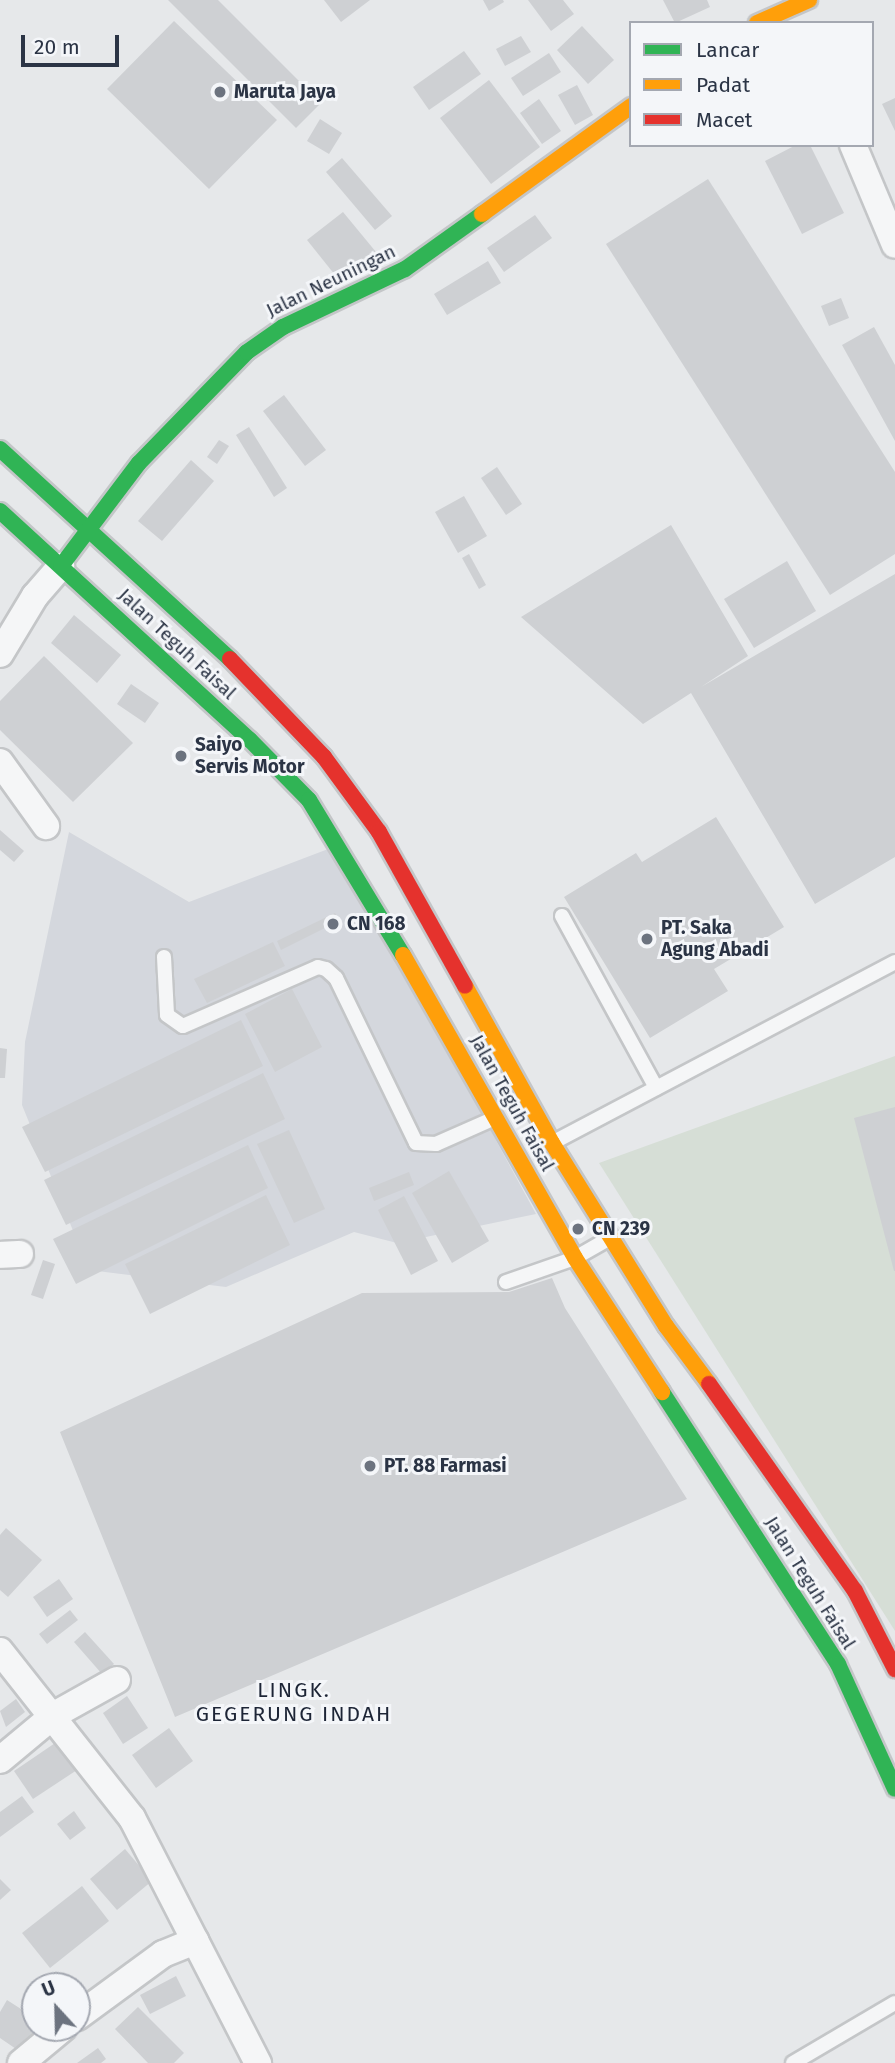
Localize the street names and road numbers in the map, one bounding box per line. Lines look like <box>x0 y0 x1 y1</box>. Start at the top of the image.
street label: Jalan Neuningan <box>263 240 399 322</box>
street label: Jalan Teguh Faisal <box>114 584 240 704</box>
street label: Jalan Teguh Faisal <box>465 1031 559 1175</box>
street label: Jalan Teguh Faisal <box>760 1512 860 1654</box>

